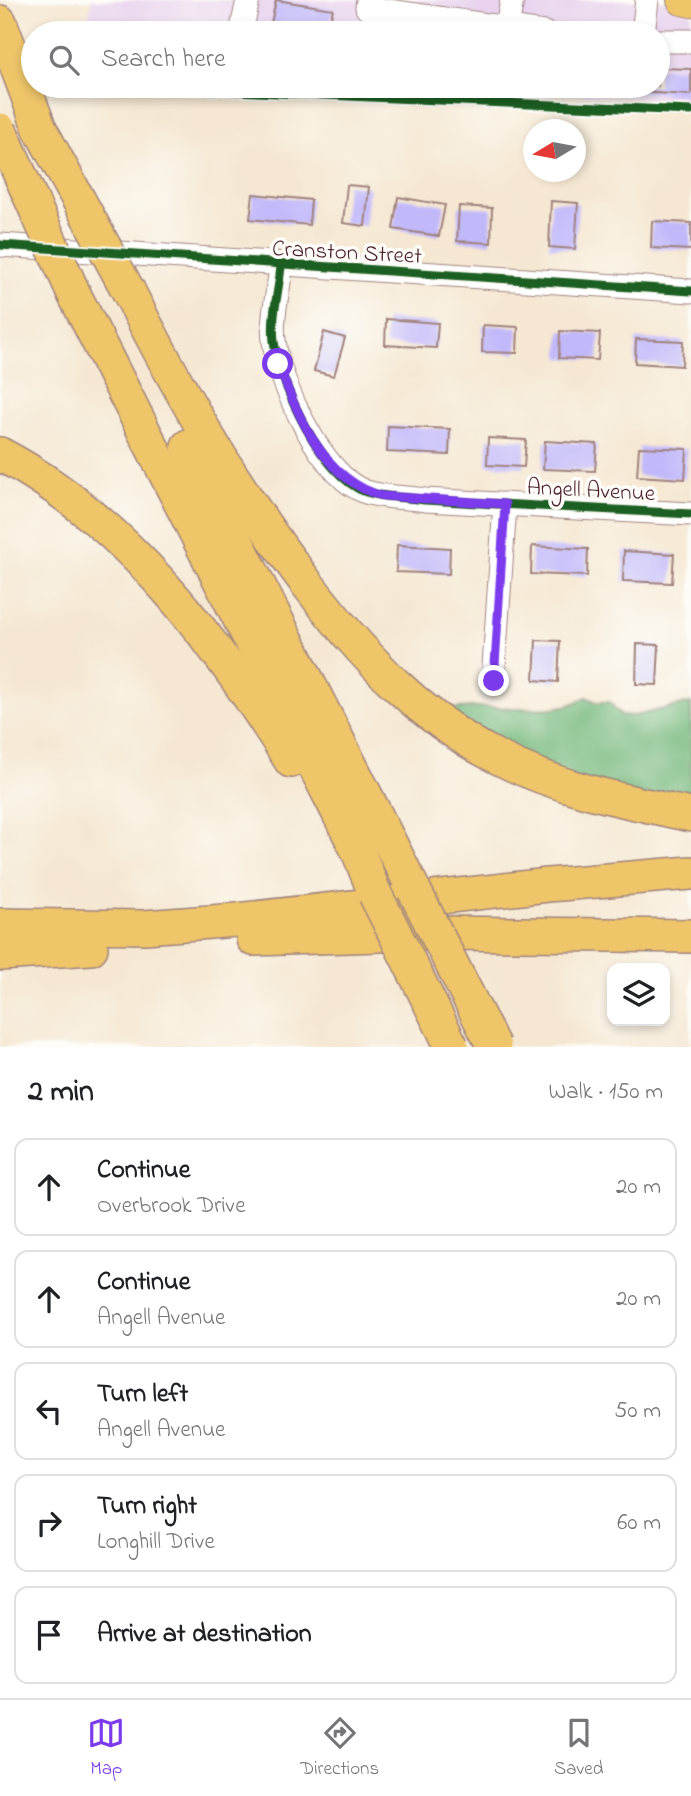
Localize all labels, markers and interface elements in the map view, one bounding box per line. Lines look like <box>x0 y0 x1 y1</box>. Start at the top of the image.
search box <box>21 21 670 98</box>
icon: search <box>45 41 83 79</box>
text: Search here <box>101 41 226 79</box>
north arrow <box>523 119 586 182</box>
street label: Cranston Street <box>271 233 423 274</box>
route start <box>262 348 293 379</box>
street label: Angell Avenue <box>526 472 657 512</box>
route end <box>478 665 509 696</box>
map controls <box>607 963 670 1026</box>
button: layers <box>607 963 670 1026</box>
text: 2 min <box>28 1071 94 1115</box>
text: Walk · 150 m <box>548 1076 663 1109</box>
text: Continue <box>97 1152 190 1190</box>
icon: ahead <box>30 1168 68 1206</box>
text: 20 m <box>616 1171 661 1204</box>
text: Overbrook Drive <box>97 1190 245 1223</box>
text: Continue <box>97 1264 190 1302</box>
icon: ahead <box>30 1280 68 1318</box>
text: 20 m <box>616 1283 661 1316</box>
text: Angell Avenue <box>97 1302 225 1335</box>
text: Turn left <box>97 1376 188 1414</box>
icon: left <box>30 1392 68 1430</box>
text: 50 m <box>614 1395 661 1428</box>
text: Angell Avenue <box>97 1414 225 1447</box>
text: Turn right <box>97 1488 197 1526</box>
icon: right <box>30 1504 68 1542</box>
text: 60 m <box>617 1507 661 1540</box>
text: Longhill Drive <box>97 1526 215 1559</box>
icon: arrive <box>30 1616 68 1654</box>
text: Arrive at destination <box>97 1616 312 1654</box>
tab: Map <box>87 1714 125 1783</box>
tab: Directions <box>300 1714 379 1783</box>
tab: Saved <box>554 1714 604 1783</box>

